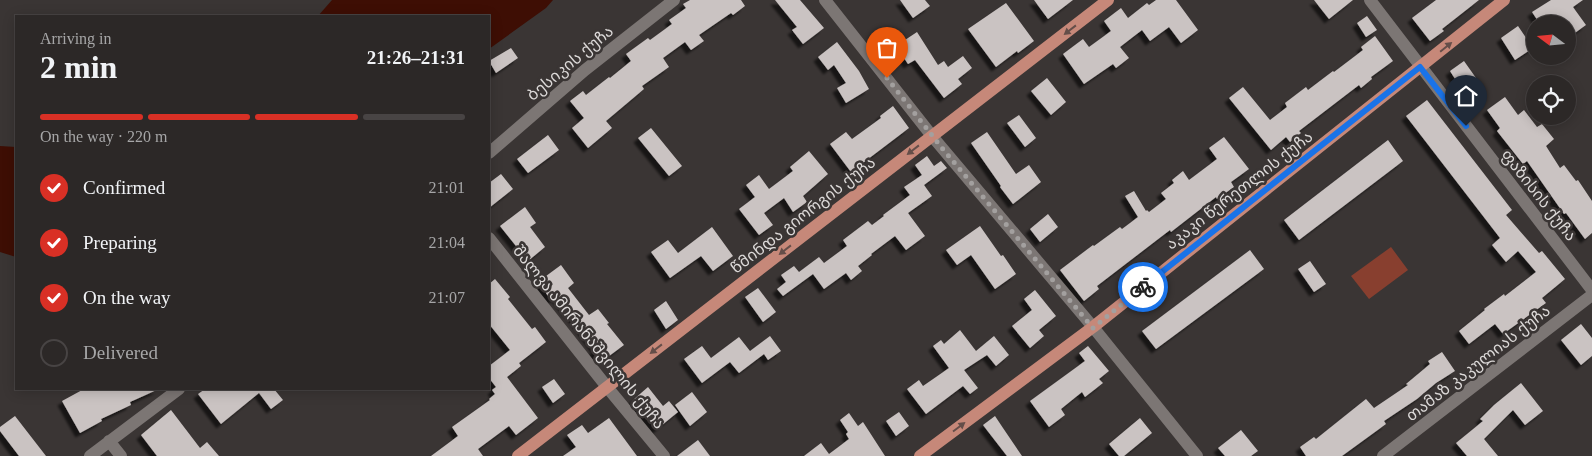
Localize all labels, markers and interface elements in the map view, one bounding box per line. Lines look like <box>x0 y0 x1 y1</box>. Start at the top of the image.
north arrow <box>1526 15 1576 65</box>
map controls <box>1526 15 1576 125</box>
street label: ბესიკის ქუჩა <box>524 22 617 105</box>
one-way arrow <box>1064 24 1077 35</box>
pin <box>866 27 908 78</box>
text: Arriving in <box>40 30 112 47</box>
icon: bag <box>873 34 901 62</box>
one-way arrow <box>1439 41 1452 52</box>
text: 21:26–21:31 <box>367 47 465 68</box>
text: 2 min <box>40 49 117 85</box>
pin <box>1445 75 1487 126</box>
button: locate <box>1526 75 1576 125</box>
icon: home <box>1452 82 1480 110</box>
street label: აკაკი წერეთლის ქუჩა <box>1162 127 1317 254</box>
text: On the way · 220 m <box>40 128 168 145</box>
one-way arrow <box>906 145 920 155</box>
street label: ფაზისის ქუჩა <box>1497 146 1580 245</box>
street label: წმინდა გიორგის ქუჩა <box>727 153 880 278</box>
icon: check <box>40 174 68 202</box>
text: Confirmed <box>83 177 165 198</box>
text: 21:01 <box>429 179 465 196</box>
icon: check <box>40 229 68 257</box>
text: Preparing <box>83 232 157 253</box>
text: 21:04 <box>429 234 465 251</box>
street label: შალვა ამირანაშვილის ქუჩა <box>508 242 668 433</box>
one-way arrow <box>778 244 791 255</box>
courier <box>1118 262 1168 312</box>
icon: bike <box>1129 273 1157 301</box>
icon: check <box>40 284 68 312</box>
text: On the way <box>83 287 171 308</box>
text: 21:07 <box>429 289 465 306</box>
street label: თამაზ კაკულიას ქუჩა <box>1403 302 1555 426</box>
text: Delivered <box>83 342 158 363</box>
one-way arrow <box>649 344 663 354</box>
one-way arrow <box>952 421 965 432</box>

